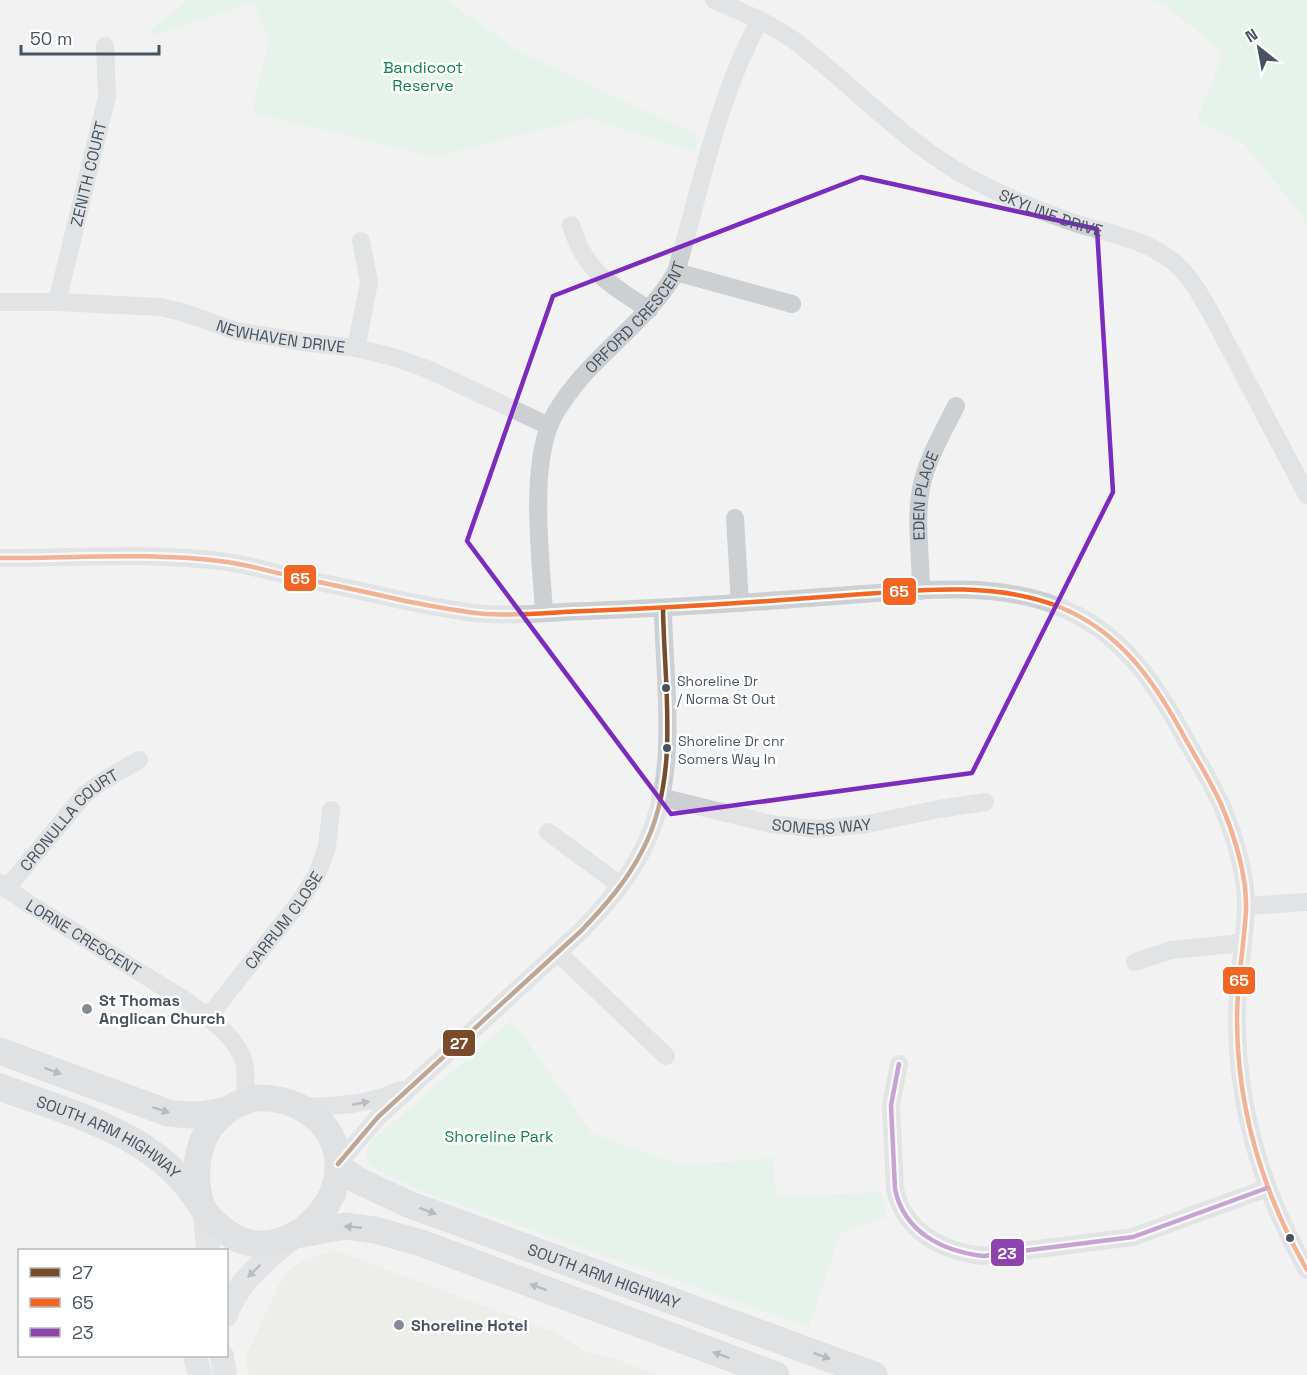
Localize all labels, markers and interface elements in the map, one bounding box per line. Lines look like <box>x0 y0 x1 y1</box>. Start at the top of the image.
scale bar <box>21 18 159 56</box>
north arrow <box>1229 18 1289 78</box>
text: N <box>1242 24 1262 47</box>
text: 50 m <box>30 27 72 50</box>
park label: Bandicoot Reserve <box>383 57 463 96</box>
street label: ZENITH COURT <box>66 119 112 229</box>
street label: SKYLINE DRIVE <box>995 184 1105 241</box>
street label: ORFORD CRESCENT <box>580 259 690 378</box>
street label: NEWHAVEN DRIVE <box>213 315 346 358</box>
street label: EDEN PLACE <box>908 448 943 541</box>
line badge: 65 <box>283 564 317 592</box>
text: 65 <box>290 568 310 589</box>
line badge: 65 <box>882 577 917 606</box>
text: 65 <box>889 581 909 602</box>
place label: Shoreline Dr / Norma St Out <box>677 672 776 708</box>
marker: Shoreline Dr / Norma St Out <box>660 682 672 694</box>
place label: Shoreline Dr cnr Somers Way In <box>678 732 785 768</box>
marker: Shoreline Dr cnr Somers Way In <box>661 742 673 754</box>
street label: CRONULLA COURT <box>15 764 122 876</box>
street label: SOMERS WAY <box>771 814 872 840</box>
street label: CARRUM CLOSE <box>240 867 327 974</box>
street label: LORNE CRESCENT <box>22 895 145 982</box>
line badge: 65 <box>1222 966 1256 995</box>
text: 65 <box>1229 970 1249 991</box>
place label: St Thomas Anglican Church <box>99 990 225 1029</box>
marker: St Thomas Anglican Church <box>80 1002 94 1016</box>
line badge: 27 <box>442 1029 476 1057</box>
text: 27 <box>450 1033 468 1054</box>
one-way arrow <box>44 1066 62 1076</box>
street label: SOUTH ARM HIGHWAY <box>34 1091 185 1183</box>
one-way arrow <box>352 1098 371 1107</box>
one-way arrow <box>152 1106 170 1115</box>
park label: Shoreline Park <box>444 1126 554 1147</box>
one-way arrow <box>419 1207 437 1217</box>
one-way arrow <box>344 1222 363 1232</box>
unlabelled marker <box>1284 1232 1296 1244</box>
line badge: 23 <box>990 1238 1025 1267</box>
street label: SOUTH ARM HIGHWAY <box>525 1239 683 1314</box>
text: 23 <box>997 1243 1017 1264</box>
legend <box>18 1249 228 1357</box>
text: 27 <box>72 1261 93 1284</box>
one-way arrow <box>247 1264 261 1278</box>
one-way arrow <box>529 1281 547 1291</box>
text: 65 <box>72 1291 94 1314</box>
place label: Shoreline Hotel <box>411 1315 528 1336</box>
marker: Shoreline Hotel <box>392 1318 406 1332</box>
text: 23 <box>72 1321 94 1344</box>
one-way arrow <box>712 1349 730 1359</box>
one-way arrow <box>813 1352 831 1361</box>

